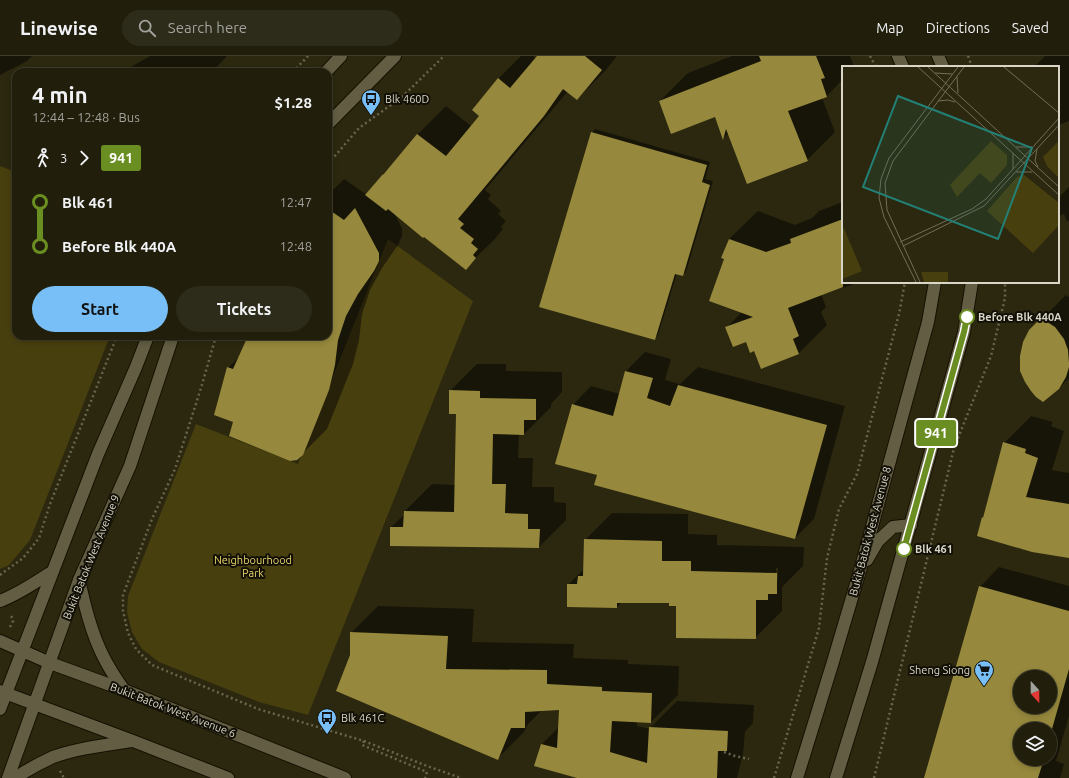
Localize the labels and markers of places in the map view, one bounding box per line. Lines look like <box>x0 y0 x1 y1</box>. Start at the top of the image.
bus stop icon: Blk 460D <box>360 88 382 116</box>
place label: Blk 460D <box>385 93 430 105</box>
marker: Before Blk 440A <box>959 309 975 325</box>
place label: Before Blk 440A <box>978 311 1062 323</box>
marker: Blk 461 <box>896 541 912 557</box>
place label: Blk 461 <box>915 543 953 555</box>
supermarket icon: Sheng Siong <box>973 659 995 687</box>
place label: Sheng Siong <box>909 664 970 676</box>
bus stop icon: Blk 461C <box>316 707 338 735</box>
place label: Blk 461C <box>341 712 385 724</box>

